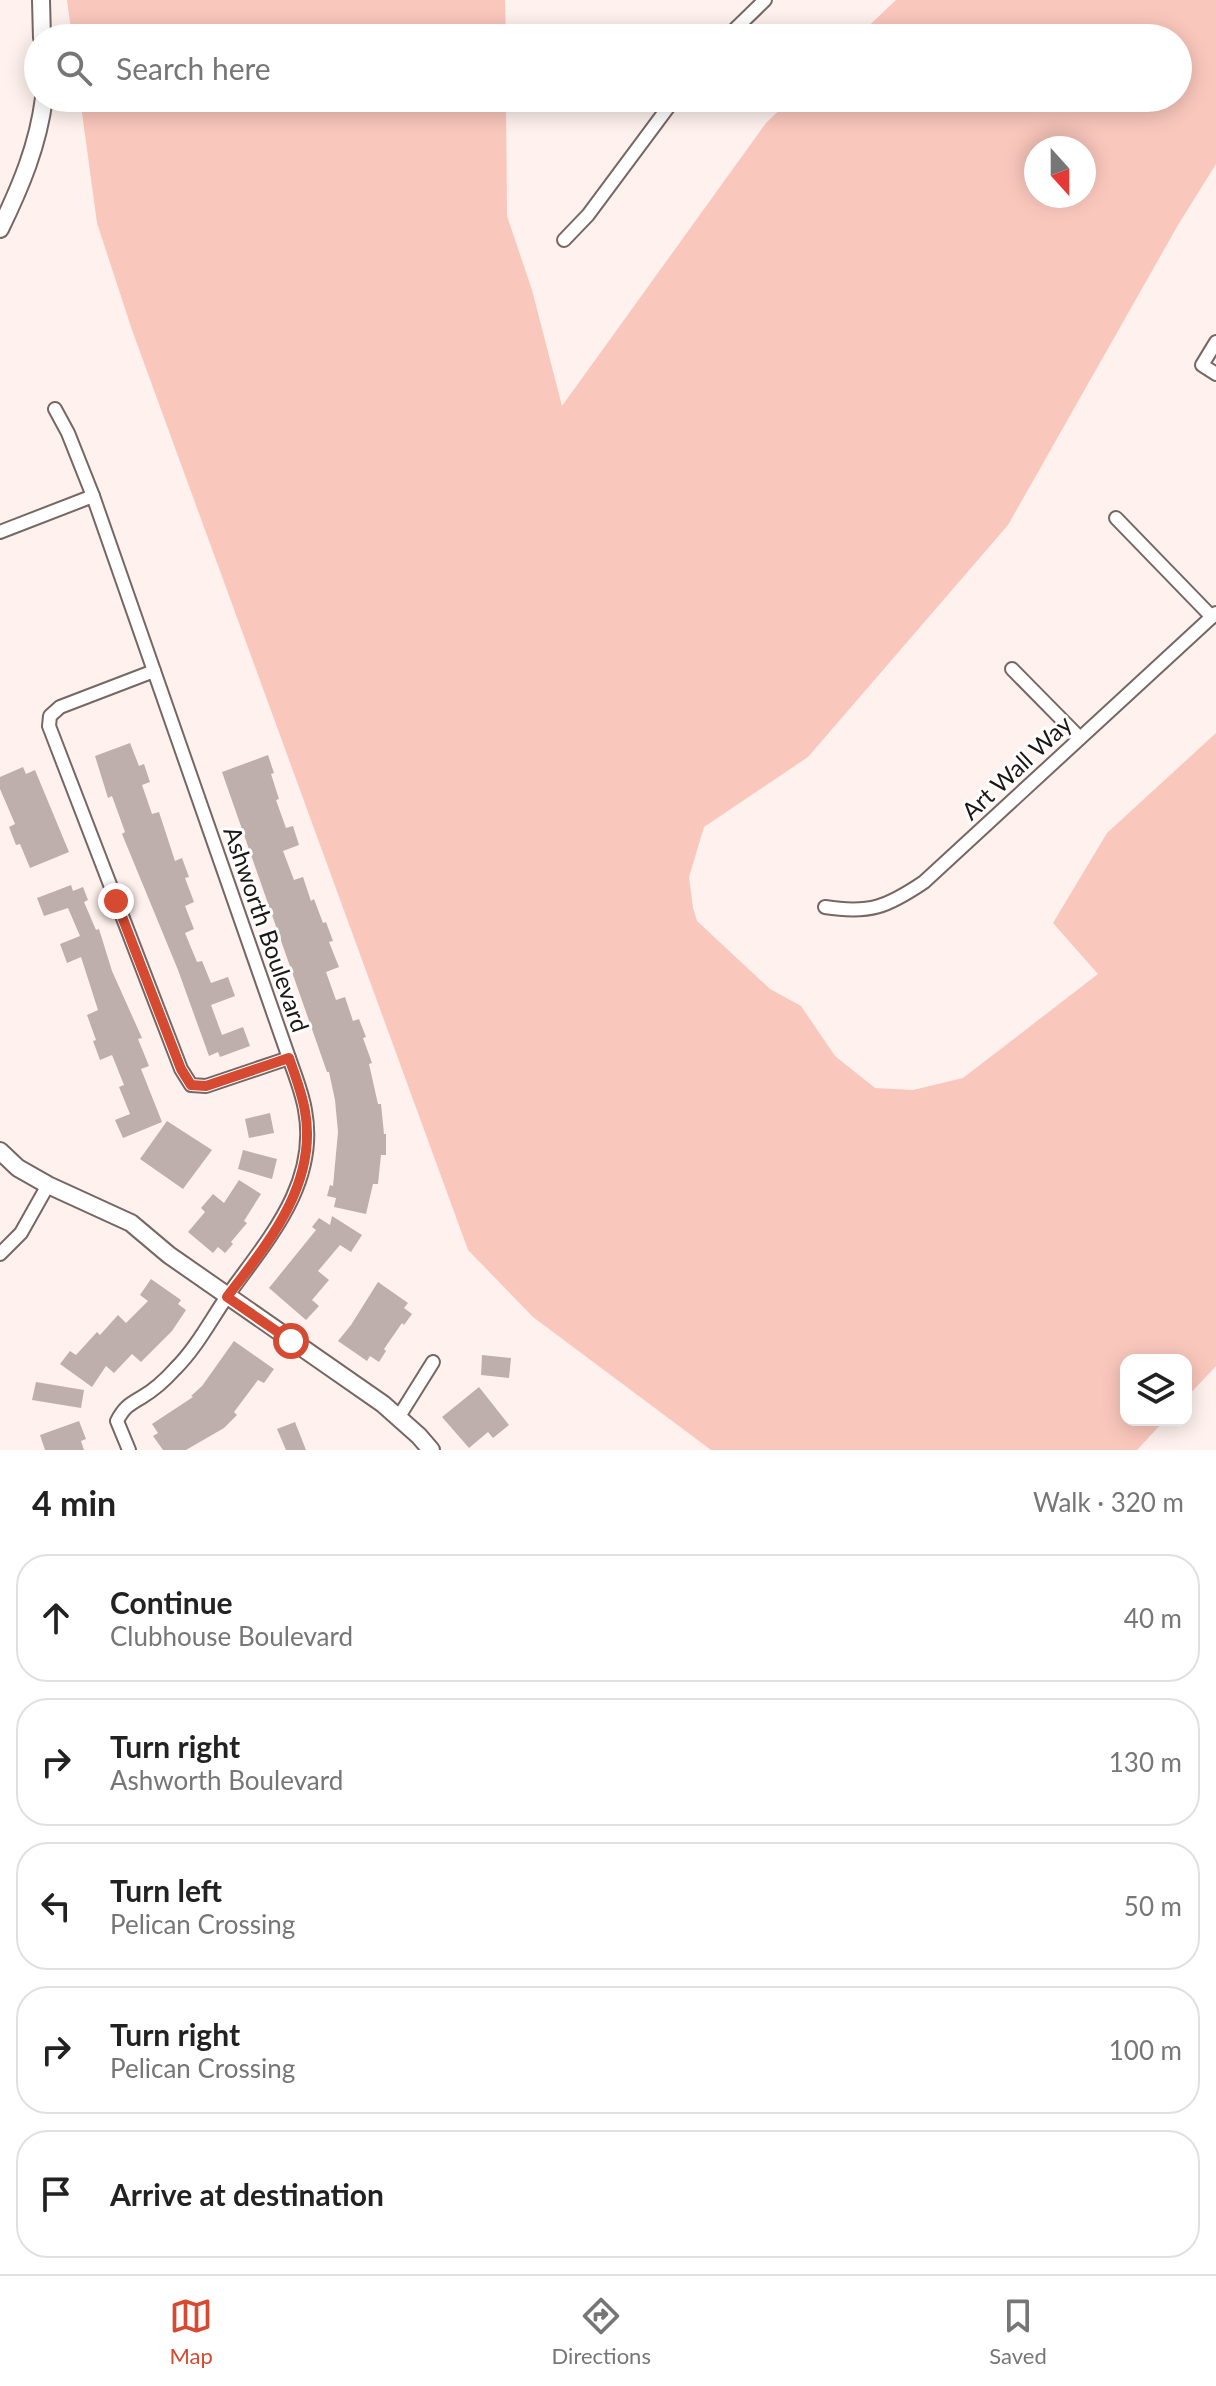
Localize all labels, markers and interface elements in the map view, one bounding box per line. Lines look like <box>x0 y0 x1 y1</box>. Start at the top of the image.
search box <box>24 24 1192 112</box>
icon: search <box>52 46 96 90</box>
text: Search here <box>116 50 271 86</box>
north arrow <box>1024 136 1096 208</box>
street label: Art Wall Way <box>955 708 1077 825</box>
street label: Ashworth Boulevard <box>218 822 316 1036</box>
route end <box>98 883 134 919</box>
route start <box>273 1323 309 1359</box>
map controls <box>1120 1354 1192 1426</box>
button: layers <box>1120 1354 1192 1426</box>
text: 4 min <box>32 1482 116 1523</box>
text: Walk · 320 m <box>1033 1486 1184 1518</box>
text: Continue <box>110 1584 233 1620</box>
icon: ahead <box>34 1596 78 1640</box>
text: 40 m <box>1124 1602 1182 1634</box>
text: Clubhouse Boulevard <box>110 1620 353 1652</box>
text: Turn right <box>110 1728 240 1764</box>
icon: right <box>34 1740 78 1784</box>
text: 130 m <box>1109 1746 1182 1778</box>
text: Ashworth Boulevard <box>110 1764 343 1796</box>
text: Turn left <box>110 1872 222 1908</box>
icon: left <box>34 1884 78 1928</box>
text: 50 m <box>1124 1890 1182 1922</box>
text: Pelican Crossing <box>110 1908 295 1940</box>
text: Turn right <box>110 2016 240 2052</box>
icon: right <box>34 2028 78 2072</box>
text: 100 m <box>1109 2034 1182 2066</box>
text: Pelican Crossing <box>110 2052 295 2084</box>
icon: arrive <box>34 2172 78 2216</box>
text: Arrive at destination <box>110 2176 384 2212</box>
tab: Map <box>169 2294 213 2369</box>
tab: Directions <box>552 2294 651 2369</box>
tab: Saved <box>989 2294 1047 2369</box>

